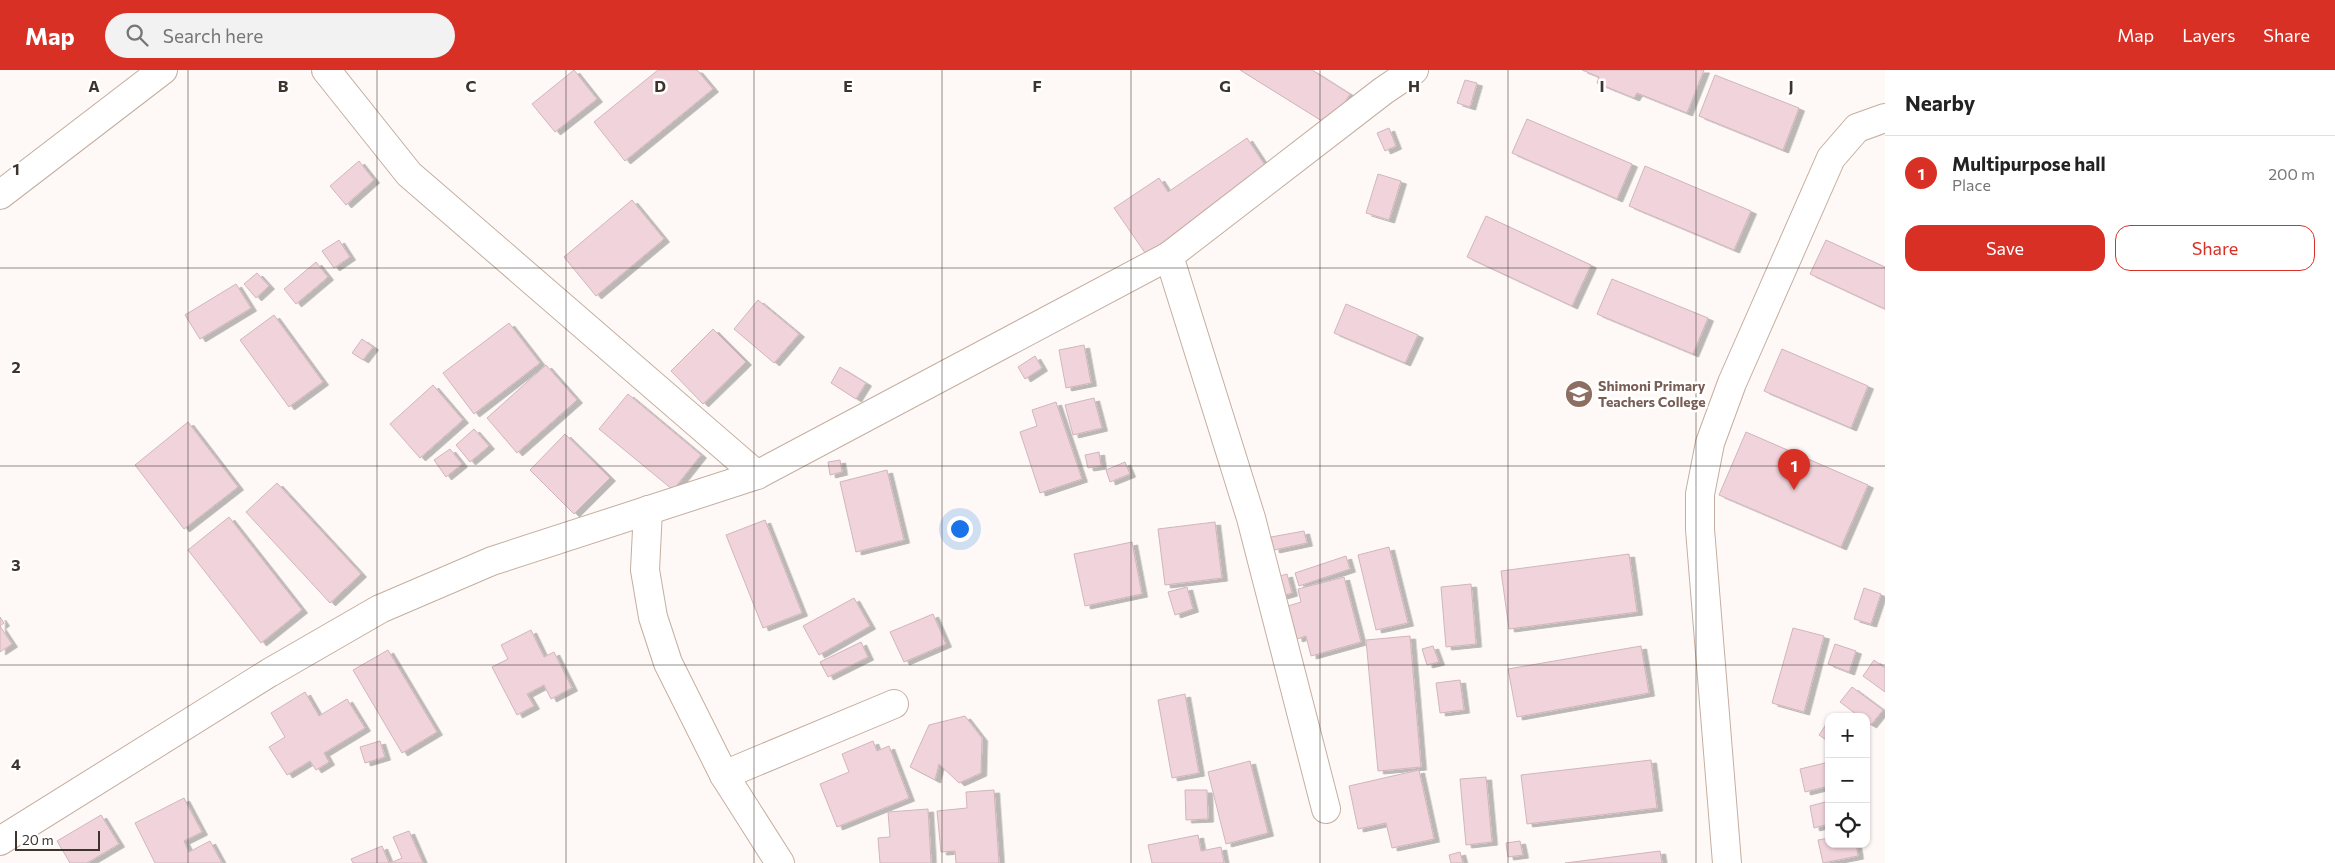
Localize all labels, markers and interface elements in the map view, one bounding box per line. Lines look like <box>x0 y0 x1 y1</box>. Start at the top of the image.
search box <box>105 13 455 58</box>
text: Map <box>25 21 75 50</box>
icon: search <box>123 21 151 49</box>
text: Search here <box>163 24 263 47</box>
text: Map <box>2117 24 2154 46</box>
text: Layers <box>2182 24 2235 46</box>
text: Share <box>2263 24 2310 46</box>
text: A <box>88 76 100 95</box>
text: B <box>278 76 289 95</box>
text: C <box>466 76 477 95</box>
text: D <box>654 76 666 95</box>
text: E <box>843 76 853 95</box>
text: F <box>1032 76 1042 95</box>
text: G <box>1219 76 1231 95</box>
text: H <box>1408 76 1420 95</box>
text: I <box>1599 76 1605 95</box>
text: J <box>1788 76 1794 95</box>
text: Nearby <box>1905 90 1975 115</box>
text: Multipurpose hall <box>1952 152 2106 175</box>
text: 1 <box>12 159 20 178</box>
text: 1 <box>1917 164 1925 183</box>
text: 200 m <box>2268 164 2315 183</box>
text: Place <box>1952 175 1991 194</box>
button: Save <box>1905 225 2105 271</box>
button: Share <box>2115 225 2315 271</box>
text: 2 <box>11 357 21 376</box>
place label: Shimoni Primary Teachers College <box>1598 377 1706 410</box>
school or university icon: Shimoni Primary Teachers College <box>1564 379 1594 409</box>
pin: 1 <box>1778 449 1810 490</box>
your location <box>947 516 973 542</box>
text: 3 <box>11 555 21 574</box>
map controls <box>1825 713 1870 848</box>
button: + <box>1825 713 1870 758</box>
text: 4 <box>11 754 21 773</box>
button: − <box>1825 758 1870 803</box>
button: locate <box>1825 803 1870 848</box>
scale bar <box>15 828 100 851</box>
text: 20 m <box>22 831 54 848</box>

